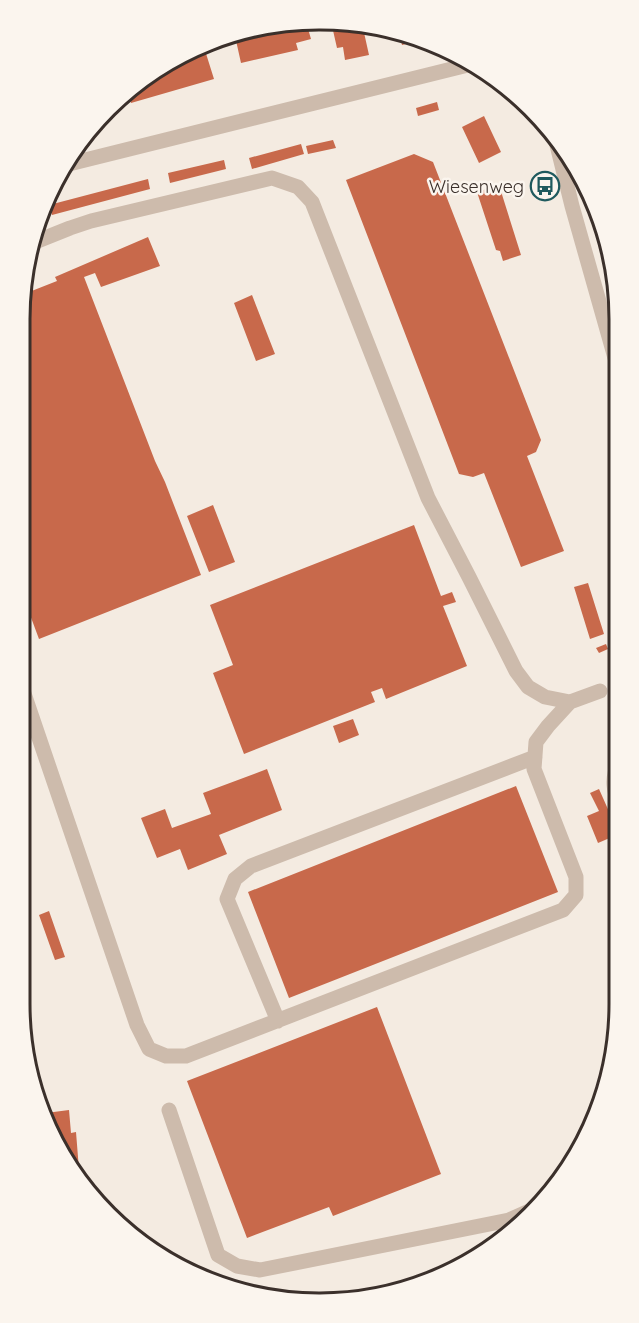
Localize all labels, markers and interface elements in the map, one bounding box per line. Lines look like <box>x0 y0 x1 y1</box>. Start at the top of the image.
bus stop icon: Wiesenweg <box>529 170 561 202</box>
place label: Wiesenweg <box>429 175 524 198</box>

